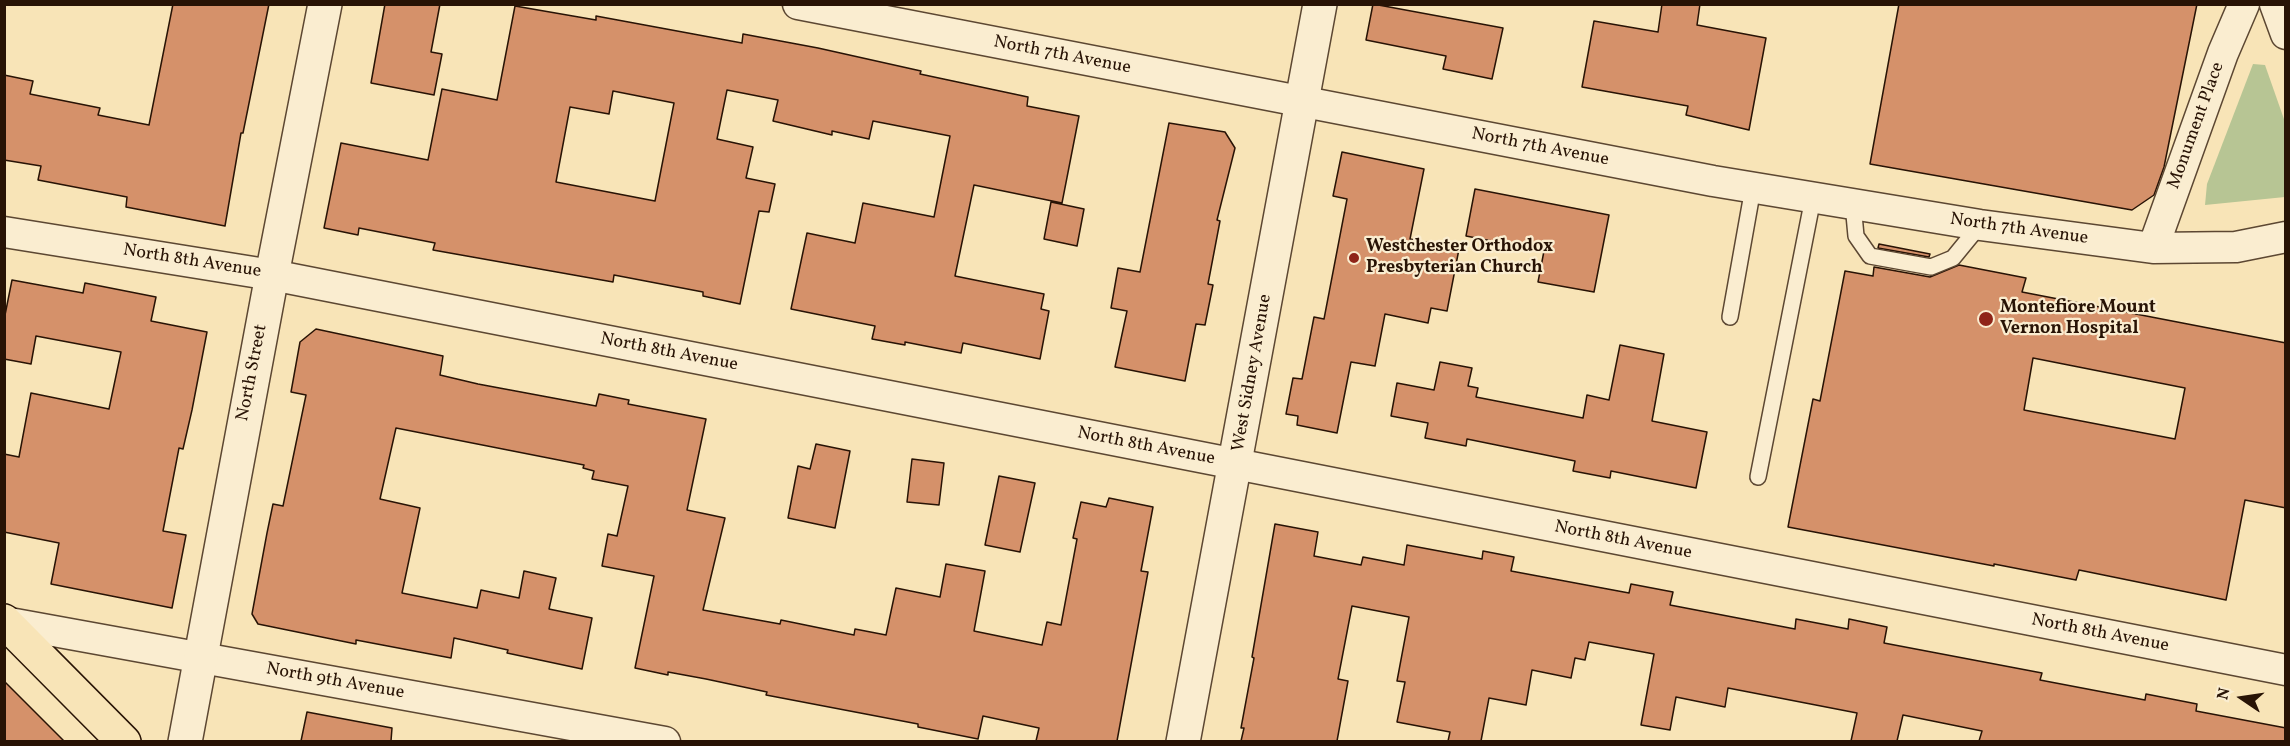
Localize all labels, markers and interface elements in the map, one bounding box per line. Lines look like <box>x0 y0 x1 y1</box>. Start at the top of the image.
street label: North 7th Avenue <box>992 32 1132 80</box>
street label: Monument Place <box>2164 60 2230 192</box>
street label: North 7th Avenue <box>1470 124 1610 172</box>
street label: North 7th Avenue <box>1948 210 2090 250</box>
place label: Westchester Orthodox Presbyterian Church <box>1366 237 1553 280</box>
street label: North 8th Avenue <box>121 240 263 284</box>
marker: Westchester Orthodox Presbyterian Church <box>1347 251 1361 265</box>
street label: West Sidney Avenue <box>1229 293 1277 453</box>
place label: Montefiore Mount Vernon Hospital <box>2000 298 2156 340</box>
marker: Montefiore Mount Vernon Hospital <box>1977 310 1995 328</box>
street label: North Street <box>233 323 273 423</box>
street label: North 8th Avenue <box>598 329 740 377</box>
street label: North 8th Avenue <box>1075 423 1217 471</box>
street label: North 8th Avenue <box>1552 517 1694 565</box>
street label: North 8th Avenue <box>2029 610 2171 658</box>
street label: North 9th Avenue <box>264 659 406 705</box>
north arrow <box>2212 668 2272 728</box>
text: N <box>2212 686 2236 702</box>

